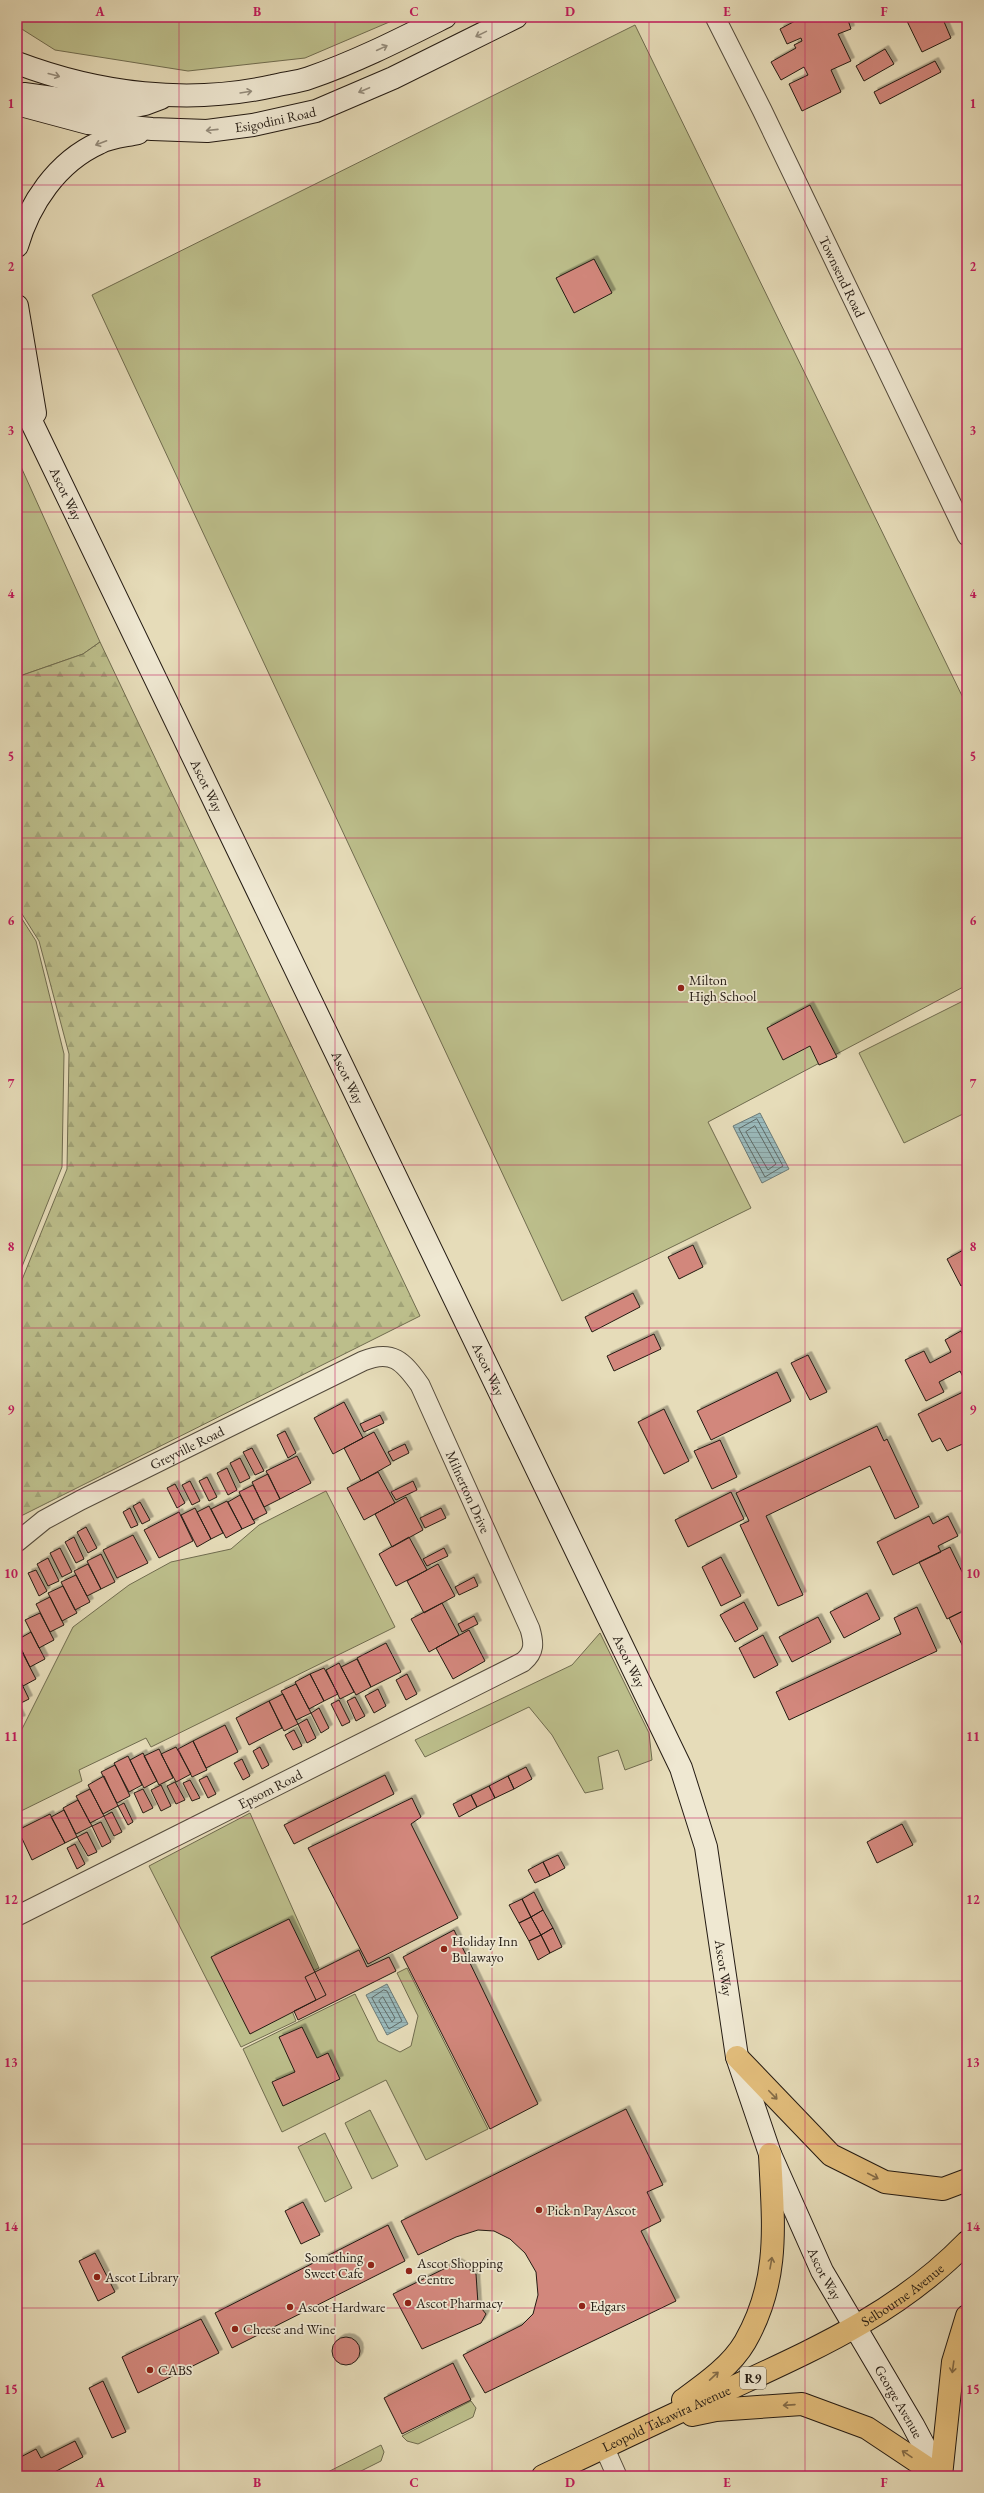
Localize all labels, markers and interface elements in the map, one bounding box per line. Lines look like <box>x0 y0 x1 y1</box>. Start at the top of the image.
text: A <box>94 3 105 20</box>
text: B <box>253 3 261 20</box>
text: C <box>409 3 419 20</box>
text: D <box>565 3 575 20</box>
text: E <box>723 3 731 20</box>
text: F <box>880 3 888 20</box>
one-way arrow <box>475 31 487 38</box>
one-way arrow <box>376 44 388 51</box>
one-way arrow <box>47 72 60 79</box>
one-way arrow <box>358 87 370 95</box>
one-way arrow <box>239 88 252 96</box>
text: 1 <box>8 95 15 112</box>
text: 1 <box>970 95 977 112</box>
street label: Esigodini Road <box>234 102 318 136</box>
one-way arrow <box>206 126 219 134</box>
one-way arrow <box>96 139 108 147</box>
street label: Townsend Road <box>815 233 870 321</box>
text: 2 <box>8 258 15 275</box>
text: 2 <box>970 258 977 275</box>
text: 3 <box>8 422 15 439</box>
text: 3 <box>970 422 977 439</box>
street label: Ascot Way <box>45 463 87 524</box>
text: 4 <box>8 585 15 602</box>
text: 4 <box>970 585 977 602</box>
text: 5 <box>8 748 14 765</box>
text: 5 <box>970 748 976 765</box>
street label: Ascot Way <box>186 755 228 816</box>
text: 6 <box>8 912 15 929</box>
text: 6 <box>970 912 977 929</box>
place label: Milton High School <box>689 971 757 1005</box>
marker: Milton High School <box>676 983 686 993</box>
street label: Ascot Way <box>327 1047 369 1108</box>
text: 7 <box>8 1075 15 1092</box>
text: 7 <box>970 1075 977 1092</box>
text: 8 <box>8 1238 15 1255</box>
text: 8 <box>970 1238 977 1255</box>
street label: Ascot Way <box>468 1339 509 1399</box>
text: 9 <box>8 1401 15 1418</box>
text: 9 <box>970 1401 977 1418</box>
street label: Greyville Road <box>147 1422 228 1474</box>
street label: Milnerton Drive <box>442 1448 495 1536</box>
text: 10 <box>4 1565 18 1582</box>
text: 10 <box>966 1565 980 1582</box>
street label: Ascot Way <box>608 1631 650 1691</box>
text: 11 <box>4 1728 18 1745</box>
text: 11 <box>966 1728 980 1745</box>
street label: Epsom Road <box>235 1765 306 1813</box>
text: 12 <box>4 1891 18 1908</box>
text: 12 <box>966 1891 980 1908</box>
place label: Holiday Inn Bulawayo <box>452 1932 518 1966</box>
street label: Ascot Way <box>711 1938 737 1998</box>
marker: Holiday Inn Bulawayo <box>439 1944 449 1954</box>
text: 13 <box>4 2054 18 2071</box>
text: 13 <box>966 2054 980 2071</box>
one-way arrow <box>769 2090 778 2100</box>
one-way arrow <box>867 2173 879 2181</box>
place label: Pick n Pay Ascot <box>547 2201 636 2219</box>
marker: Pick n Pay Ascot <box>534 2205 544 2215</box>
text: 14 <box>4 2218 18 2235</box>
text: 14 <box>966 2218 980 2235</box>
street label: Ascot Way <box>803 2244 846 2304</box>
place label: Something Sweet Cafe <box>304 2248 364 2282</box>
place label: Ascot Shopping Centre <box>416 2254 504 2288</box>
one-way arrow <box>768 2256 776 2269</box>
street label: Selbourne Avenue <box>858 2259 948 2330</box>
marker: Something Sweet Cafe <box>366 2260 376 2270</box>
marker: Ascot Shopping Centre <box>404 2266 414 2276</box>
place label: Ascot Library <box>104 2268 180 2286</box>
marker: Ascot Library <box>92 2272 102 2282</box>
place label: Ascot Pharmacy <box>415 2294 504 2312</box>
place label: Edgars <box>590 2297 626 2315</box>
place label: Ascot Hardware <box>297 2298 386 2316</box>
marker: Ascot Pharmacy <box>403 2298 413 2308</box>
marker: Edgars <box>577 2301 587 2311</box>
marker: Ascot Hardware <box>285 2302 295 2312</box>
place label: Cheese and Wine <box>243 2320 336 2338</box>
marker: Cheese and Wine <box>230 2324 240 2334</box>
one-way arrow <box>949 2360 957 2373</box>
place label: CABS <box>158 2361 192 2379</box>
street label: George Avenue <box>871 2362 928 2442</box>
marker: CABS <box>145 2365 155 2375</box>
road number: R9 <box>740 2367 766 2389</box>
one-way arrow <box>709 2371 719 2380</box>
street label: Leopold Takawira Avenue <box>599 2380 734 2456</box>
text: 15 <box>4 2381 18 2398</box>
text: 15 <box>966 2381 980 2398</box>
one-way arrow <box>783 2402 796 2409</box>
one-way arrow <box>901 2450 912 2458</box>
text: A <box>94 2474 105 2491</box>
text: B <box>253 2474 261 2491</box>
text: C <box>409 2474 419 2491</box>
text: D <box>565 2474 575 2491</box>
text: E <box>723 2474 731 2491</box>
text: F <box>880 2474 888 2491</box>

